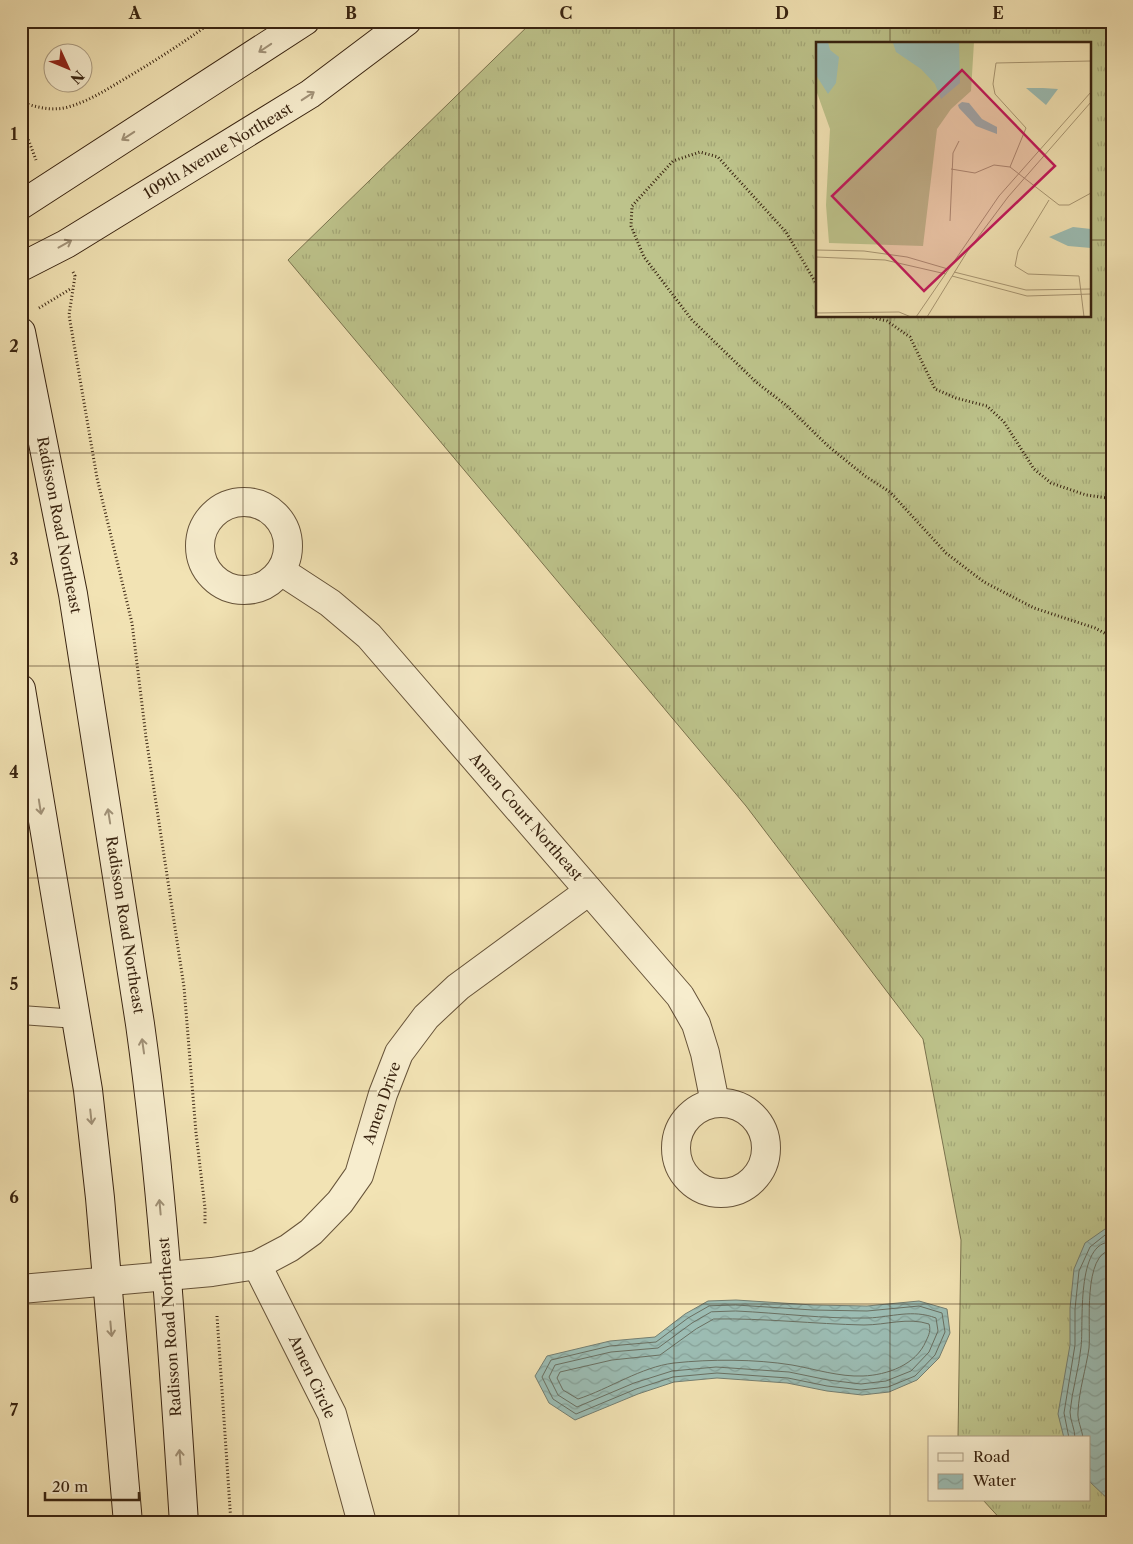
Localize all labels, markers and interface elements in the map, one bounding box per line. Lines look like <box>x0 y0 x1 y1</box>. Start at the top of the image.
text: A <box>128 3 142 23</box>
text: B <box>345 3 357 23</box>
text: C <box>560 3 572 23</box>
text: D <box>775 3 789 23</box>
text: E <box>992 3 1004 23</box>
north arrow <box>42 42 92 92</box>
inset map <box>816 42 1090 318</box>
one-way arrow <box>258 43 272 54</box>
text: N <box>67 66 88 88</box>
one-way arrow <box>300 90 314 100</box>
street label: 109th Avenue Northeast <box>140 98 296 203</box>
text: 1 <box>10 124 18 144</box>
one-way arrow <box>122 132 136 142</box>
one-way arrow <box>57 239 71 249</box>
text: 2 <box>9 336 19 356</box>
street label: Radisson Road Northeast <box>33 435 86 616</box>
text: 3 <box>9 549 19 569</box>
street label: Amen Court Northeast <box>465 748 587 885</box>
text: 4 <box>9 762 19 782</box>
one-way arrow <box>35 798 45 814</box>
one-way arrow <box>103 808 113 824</box>
street label: Radisson Road Northeast <box>102 835 149 1016</box>
text: 5 <box>10 974 19 994</box>
one-way arrow <box>138 1038 148 1054</box>
street label: Amen Drive <box>358 1059 404 1147</box>
one-way arrow <box>86 1109 96 1125</box>
text: 6 <box>9 1187 19 1207</box>
one-way arrow <box>156 1200 165 1216</box>
street label: Radisson Road Northeast <box>154 1236 185 1417</box>
one-way arrow <box>106 1320 116 1336</box>
street label: Amen Circle <box>284 1331 340 1422</box>
text: 7 <box>10 1400 19 1420</box>
legend <box>928 1436 1090 1502</box>
text: Road <box>973 1447 1010 1466</box>
one-way arrow <box>175 1449 184 1465</box>
scale bar <box>45 1469 139 1501</box>
text: Water <box>972 1471 1017 1490</box>
text: 20 m <box>52 1477 88 1496</box>

